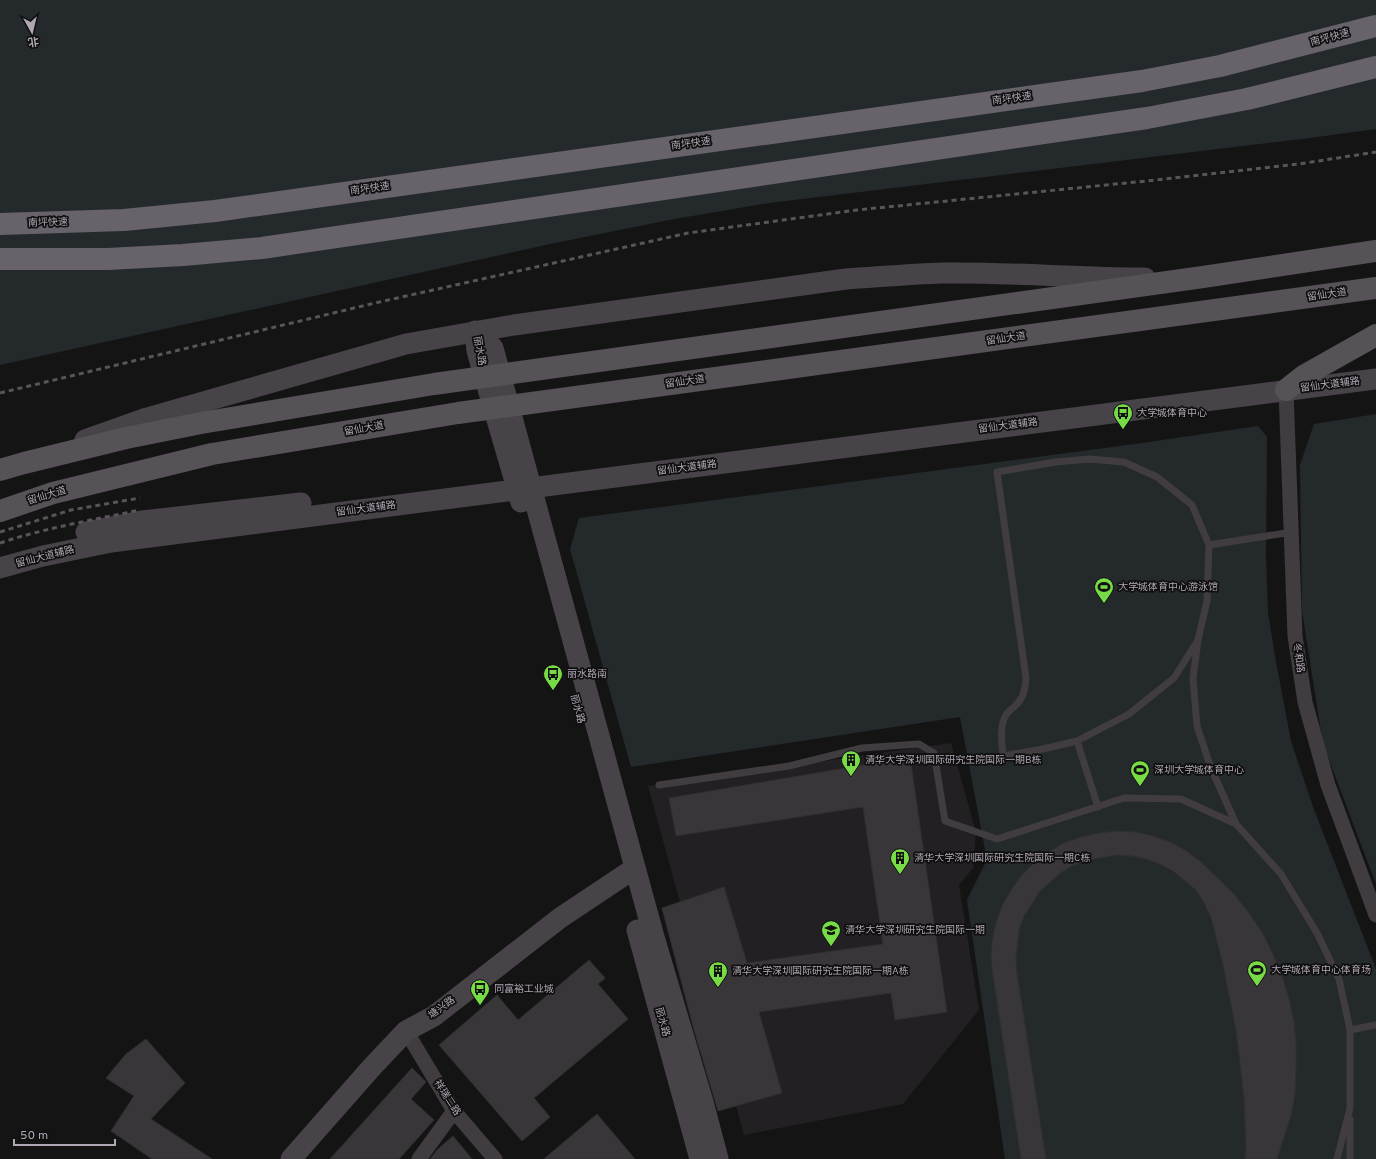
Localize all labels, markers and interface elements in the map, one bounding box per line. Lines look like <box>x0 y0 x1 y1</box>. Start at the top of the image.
north arrow <box>12 12 52 52</box>
street label: 南坪快速 <box>1309 27 1351 49</box>
text: 北 <box>27 33 40 49</box>
street label: 南坪快速 <box>991 90 1033 108</box>
street label: 南坪快速 <box>670 135 712 153</box>
street label: 南坪快速 <box>349 180 391 198</box>
street label: 南坪快速 <box>28 216 68 230</box>
street label: 留仙大道 <box>1306 286 1348 304</box>
street label: 留仙大道 <box>985 330 1027 348</box>
street label: 丽水路 <box>470 335 488 367</box>
street label: 留仙大道 <box>664 373 706 391</box>
street label: 留仙大道辅路 <box>1299 375 1361 395</box>
bus stop icon: 大学城体育中心 <box>1112 402 1134 430</box>
place label: 大学城体育中心 <box>1137 407 1207 420</box>
street label: 留仙大道辅路 <box>977 416 1039 436</box>
street label: 留仙大道 <box>343 419 385 439</box>
street label: 留仙大道辅路 <box>656 458 718 478</box>
street label: 留仙大道 <box>26 484 68 508</box>
street label: 留仙大道辅路 <box>335 499 397 519</box>
street label: 留仙大道辅路 <box>14 543 76 571</box>
sports icon: 大学城体育中心游泳馆 <box>1093 576 1115 604</box>
place label: 大学城体育中心游泳馆 <box>1118 581 1218 594</box>
street label: 冬和路 <box>1289 642 1307 674</box>
bus stop icon: 丽水路南 <box>542 663 564 691</box>
place label: 丽水路南 <box>567 668 607 681</box>
street label: 丽水路 <box>567 693 587 725</box>
building icon: 清华大学深圳国际研究生院国际一期B栋 <box>840 749 862 777</box>
place label: 清华大学深圳国际研究生院国际一期B栋 <box>865 754 1042 767</box>
sports icon: 深圳大学城体育中心 <box>1129 759 1151 787</box>
place label: 深圳大学城体育中心 <box>1154 764 1244 777</box>
building icon: 清华大学深圳国际研究生院国际一期C栋 <box>889 847 911 875</box>
place label: 清华大学深圳国际研究生院国际一期C栋 <box>914 852 1090 865</box>
school or university icon: 清华大学深圳研究生院国际一期 <box>820 919 842 947</box>
place label: 清华大学深圳研究生院国际一期 <box>845 924 985 937</box>
sports icon: 大学城体育中心体育场 <box>1246 959 1268 987</box>
building icon: 清华大学深圳国际研究生院国际一期A栋 <box>707 960 729 988</box>
place label: 大学城体育中心体育场 <box>1271 964 1371 977</box>
place label: 清华大学深圳国际研究生院国际一期A栋 <box>732 965 909 978</box>
bus stop icon: 同富裕工业城 <box>469 978 491 1006</box>
place label: 同富裕工业城 <box>494 983 554 996</box>
street label: 塘兴路 <box>426 994 458 1022</box>
street label: 丽水路 <box>652 1006 672 1038</box>
street label: 祥瑞二路 <box>431 1078 463 1118</box>
scale bar <box>14 1121 115 1147</box>
text: 50 m <box>20 1128 48 1144</box>

